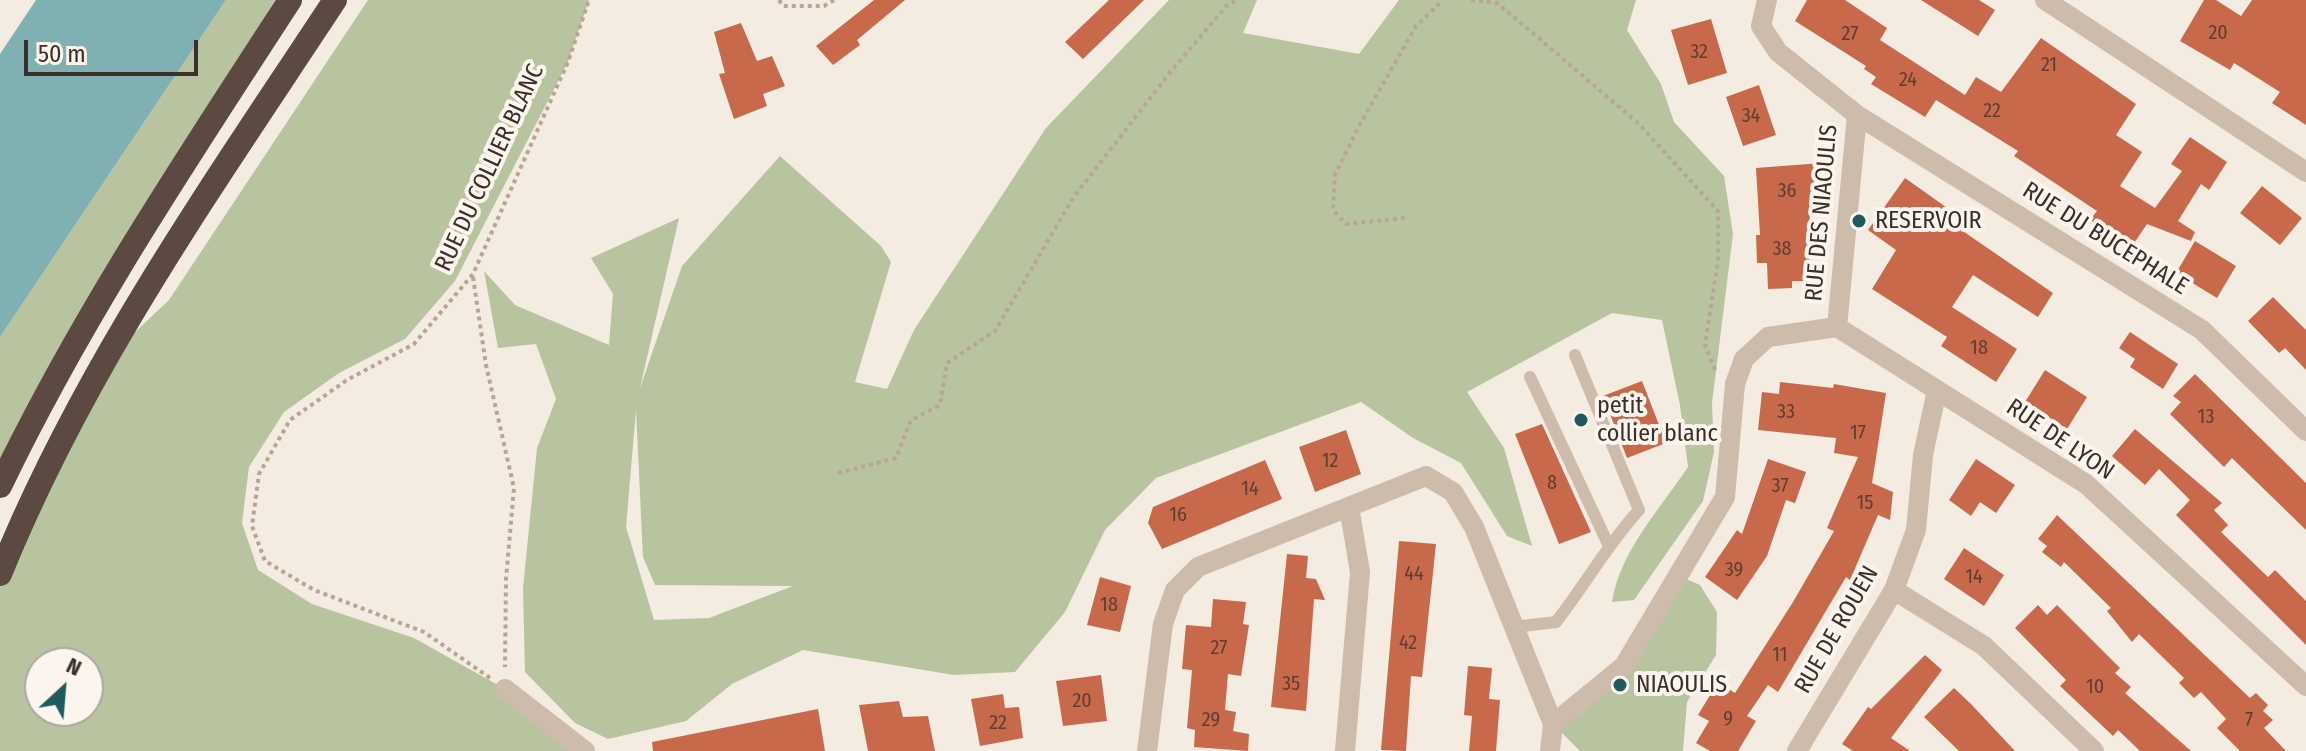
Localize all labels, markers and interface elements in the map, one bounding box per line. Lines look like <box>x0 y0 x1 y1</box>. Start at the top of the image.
house number: 20 <box>2208 21 2228 45</box>
house number: 27 <box>1842 22 1858 46</box>
scale bar <box>28 24 202 74</box>
text: 50 m <box>38 40 86 68</box>
house number: 32 <box>1690 40 1708 64</box>
house number: 21 <box>2041 53 2057 77</box>
street label: RUE DU COLLIER BLANC <box>429 60 551 276</box>
house number: 24 <box>1899 68 1917 92</box>
house number: 22 <box>1983 99 2001 123</box>
house number: 34 <box>1742 104 1760 128</box>
street label: RUE DES NIAOULIS <box>1800 123 1844 303</box>
street label: RUE DU BUCEPHALE <box>2017 176 2193 302</box>
house number: 36 <box>1778 179 1796 203</box>
place label: RESERVOIR <box>1875 207 1982 235</box>
marker: RESERVOIR <box>1850 212 1868 230</box>
house number: 38 <box>1772 237 1792 261</box>
house number: 18 <box>1970 336 1988 360</box>
place label: petit collier blanc <box>1597 392 1718 448</box>
street label: RUE DE LYON <box>2001 393 2119 487</box>
house number: 33 <box>1777 400 1795 424</box>
house number: 13 <box>2198 405 2214 429</box>
marker: petit collier blanc <box>1572 411 1590 429</box>
house number: 17 <box>1850 421 1866 445</box>
house number: 12 <box>1322 449 1338 473</box>
house number: 8 <box>1547 471 1557 495</box>
house number: 37 <box>1771 474 1789 498</box>
house number: 14 <box>1241 477 1259 501</box>
house number: 15 <box>1857 491 1873 515</box>
house number: 16 <box>1169 503 1187 527</box>
house number: 39 <box>1725 558 1743 582</box>
street label: RUE DE ROUEN <box>1789 561 1885 699</box>
house number: 44 <box>1404 562 1424 586</box>
house number: 14 <box>1965 565 1983 589</box>
house number: 18 <box>1100 593 1118 617</box>
house number: 42 <box>1399 631 1417 655</box>
house number: 27 <box>1211 636 1227 660</box>
house number: 11 <box>1772 643 1788 667</box>
north arrow <box>24 647 104 727</box>
text: N <box>62 652 86 682</box>
place label: NIAOULIS <box>1636 671 1727 699</box>
house number: 35 <box>1282 672 1300 696</box>
house number: 10 <box>2086 675 2104 699</box>
marker: NIAOULIS <box>1611 676 1629 694</box>
house number: 20 <box>1072 689 1092 713</box>
house number: 9 <box>1723 707 1733 731</box>
house number: 29 <box>1202 708 1220 732</box>
house number: 7 <box>2245 708 2253 732</box>
house number: 22 <box>989 711 1007 735</box>

